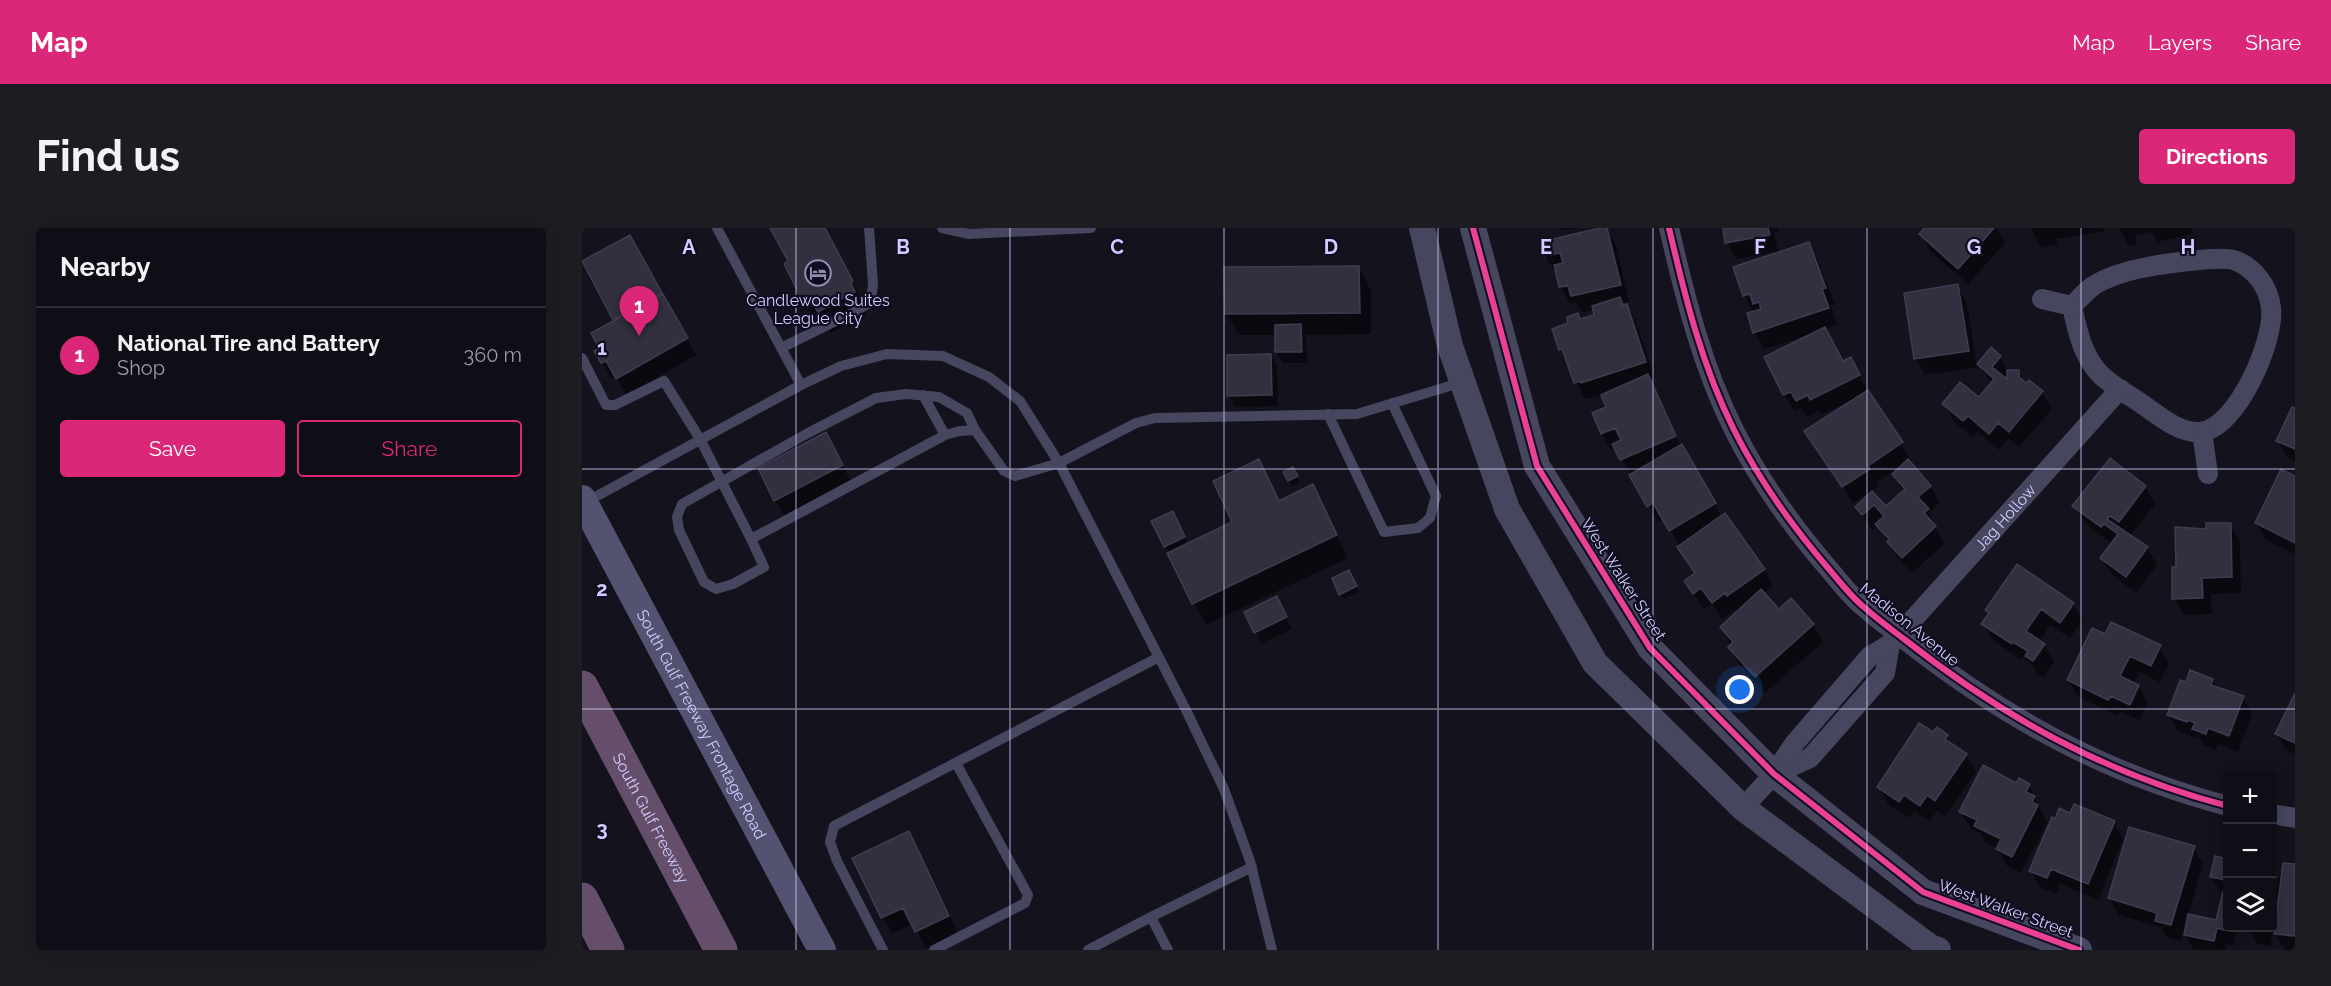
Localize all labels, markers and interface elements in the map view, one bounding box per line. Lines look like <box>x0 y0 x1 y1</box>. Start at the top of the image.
text: Map <box>30 26 88 59</box>
text: Map <box>2072 30 2115 55</box>
text: Layers <box>2148 30 2212 55</box>
text: Share <box>2245 30 2301 55</box>
button: Directions <box>2139 129 2295 184</box>
text: Find us <box>36 132 180 181</box>
text: A <box>682 235 696 259</box>
text: B <box>896 235 910 259</box>
text: C <box>1110 235 1124 259</box>
text: D <box>1324 235 1338 259</box>
text: E <box>1540 235 1552 259</box>
text: F <box>1754 235 1766 259</box>
text: G <box>1967 235 1981 259</box>
text: H <box>2181 235 2195 259</box>
text: Nearby <box>60 252 150 282</box>
hotel icon: Candlewood Suites League City <box>803 258 833 288</box>
pin: 1 <box>620 286 658 336</box>
place label: Candlewood Suites League City <box>746 291 890 328</box>
text: National Tire and Battery <box>117 330 380 356</box>
text: 1 <box>597 336 607 360</box>
text: 1 <box>75 343 84 367</box>
text: 360 m <box>464 343 522 367</box>
text: Shop <box>117 356 165 380</box>
button: Save <box>60 420 285 477</box>
button: Share <box>297 420 522 477</box>
street label: Jag Hollow <box>1971 480 2040 554</box>
street label: West Walker Street <box>1577 515 1670 644</box>
text: 2 <box>596 577 608 601</box>
street label: Madison Avenue <box>1856 578 1963 670</box>
street label: South Gulf Freeway Frontage Road <box>633 606 771 842</box>
your location <box>1725 675 1754 704</box>
street label: South Gulf Freeway <box>609 751 693 887</box>
map controls <box>2223 770 2277 932</box>
button: + <box>2223 770 2277 824</box>
text: 3 <box>596 817 608 841</box>
button: − <box>2223 824 2277 878</box>
street label: West Walker Street <box>1936 875 2076 942</box>
button: layers <box>2223 878 2277 932</box>

